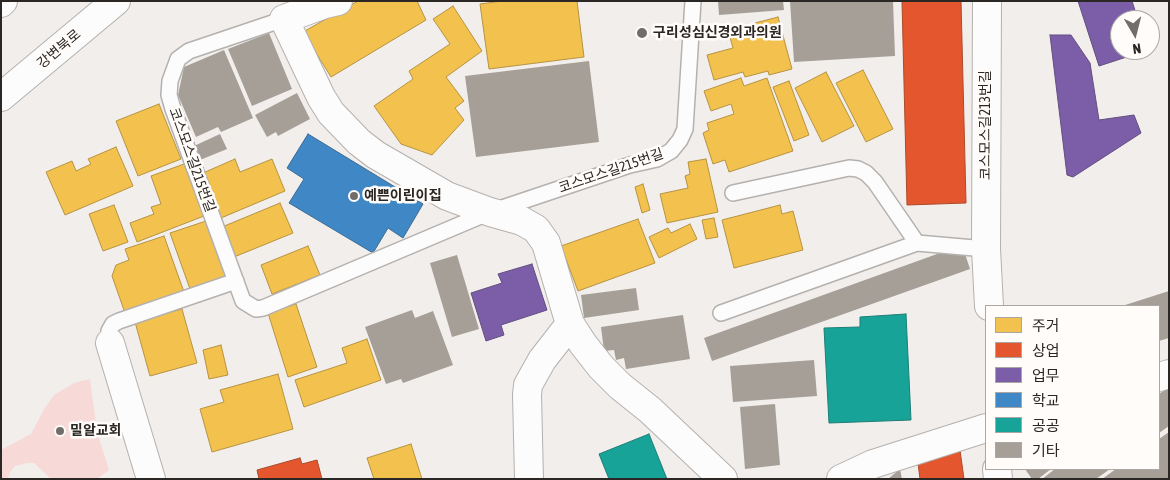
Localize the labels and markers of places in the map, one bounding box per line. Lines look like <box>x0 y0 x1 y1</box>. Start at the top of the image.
place label: 구리성심신경외과의원 <box>653 25 782 41</box>
marker: 구리성심신경외과의원 <box>635 26 649 40</box>
place label: 예쁜이린이집 <box>364 188 441 204</box>
marker: 예쁜이린이집 <box>348 190 360 202</box>
place label: 밀알교회 <box>70 423 122 439</box>
marker: 밀알교회 <box>54 425 66 437</box>

